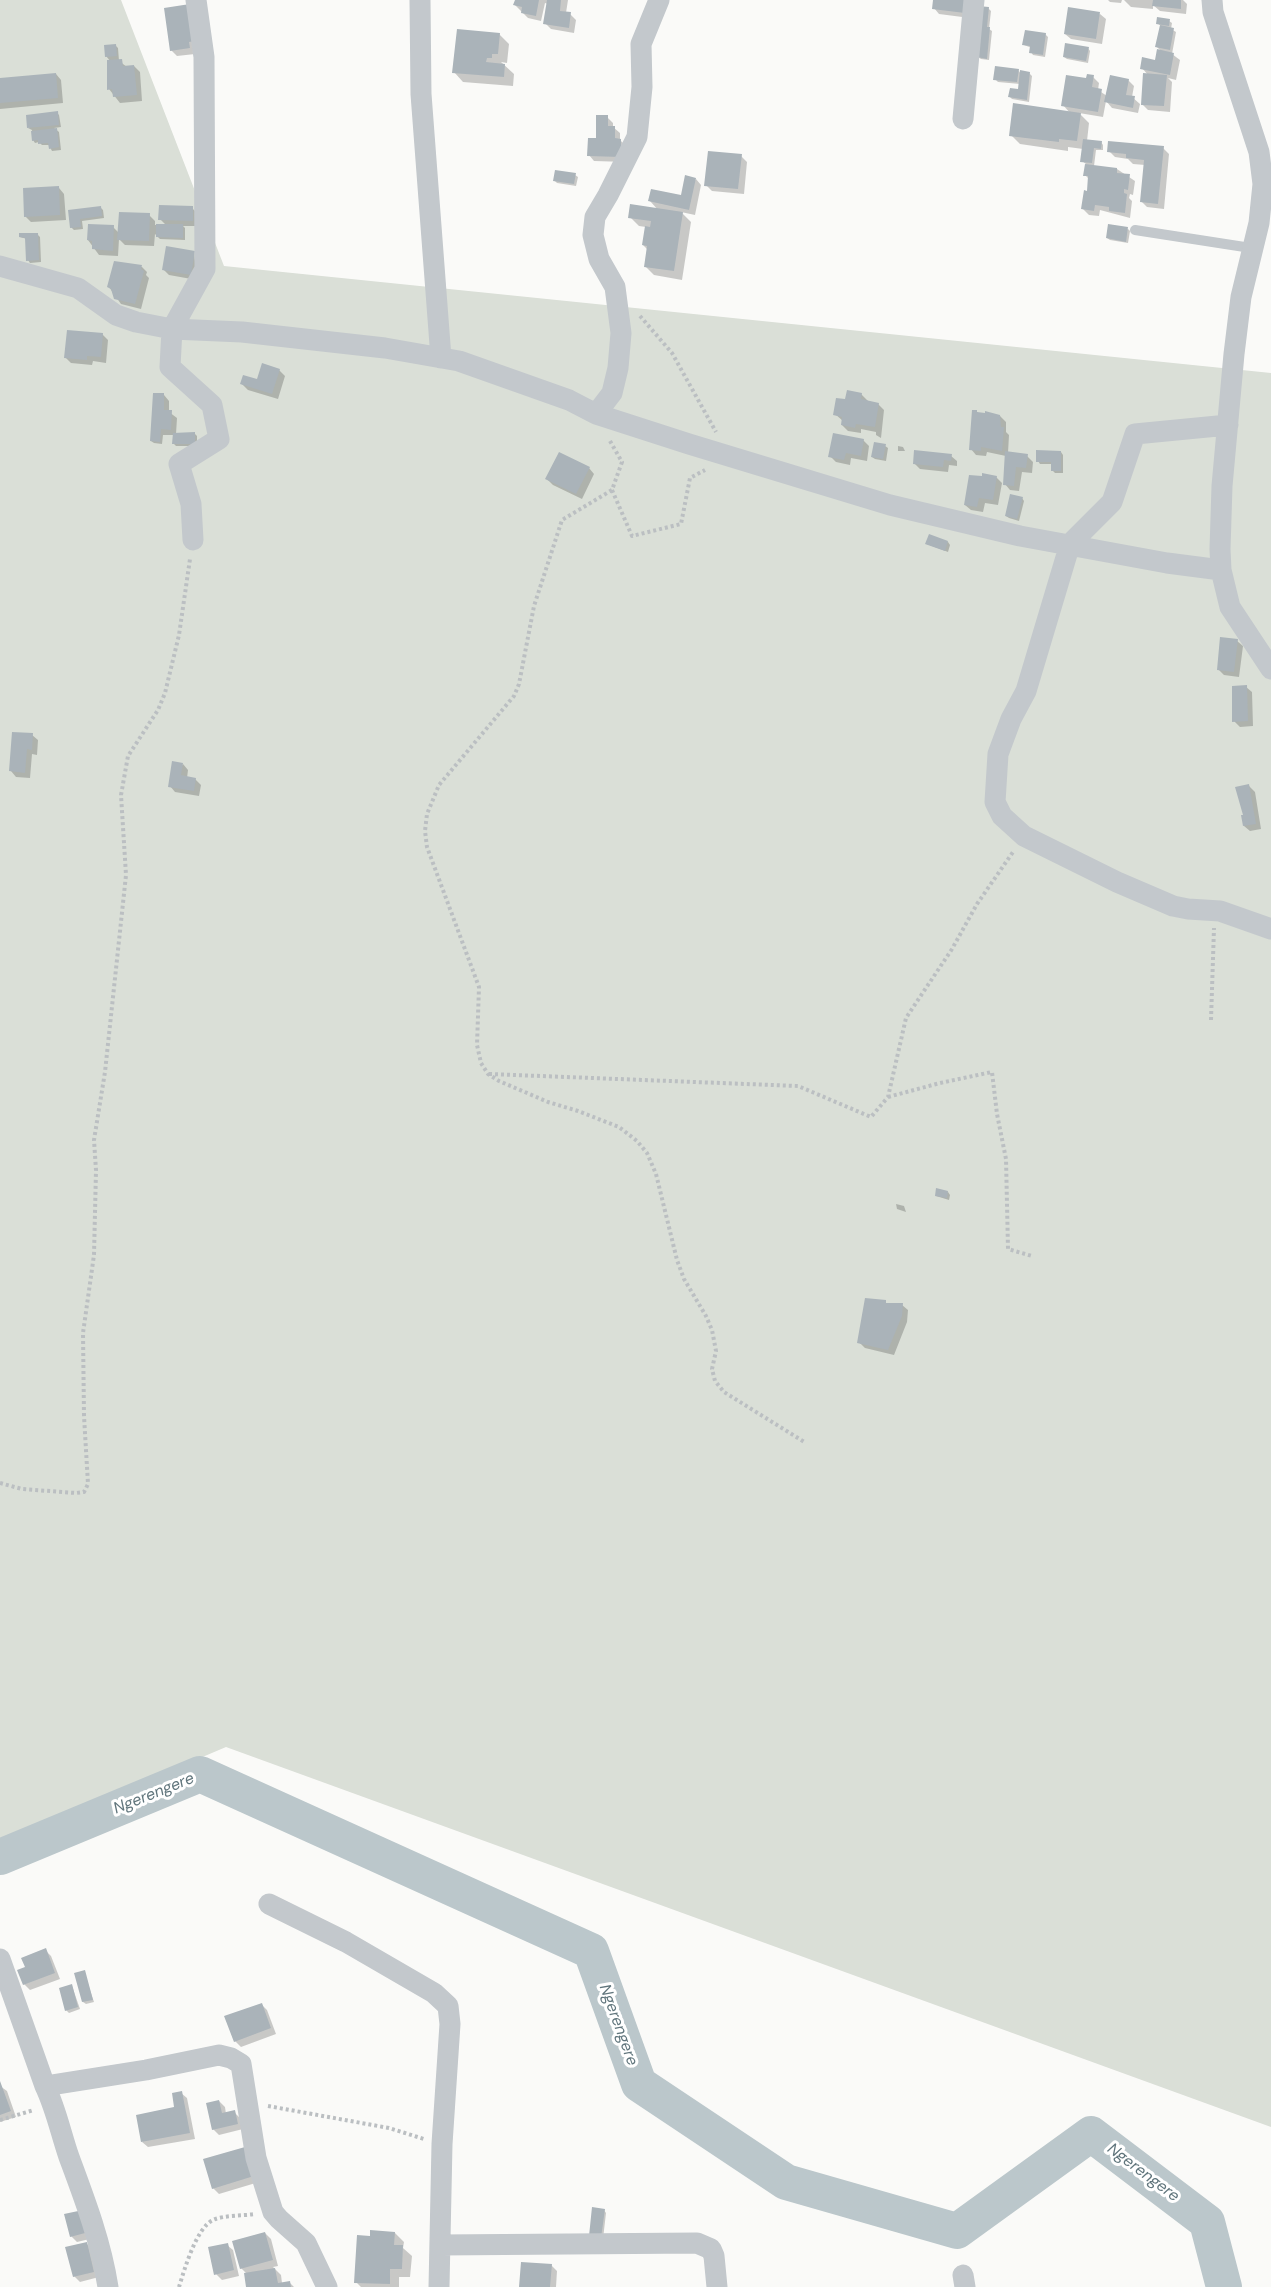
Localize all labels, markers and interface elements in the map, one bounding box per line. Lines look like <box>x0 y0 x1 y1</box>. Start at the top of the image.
water label: Ngerengere <box>111 1769 197 1819</box>
water label: Ngerengere <box>594 1982 642 2068</box>
water label: Ngerengere <box>1103 2140 1183 2206</box>

